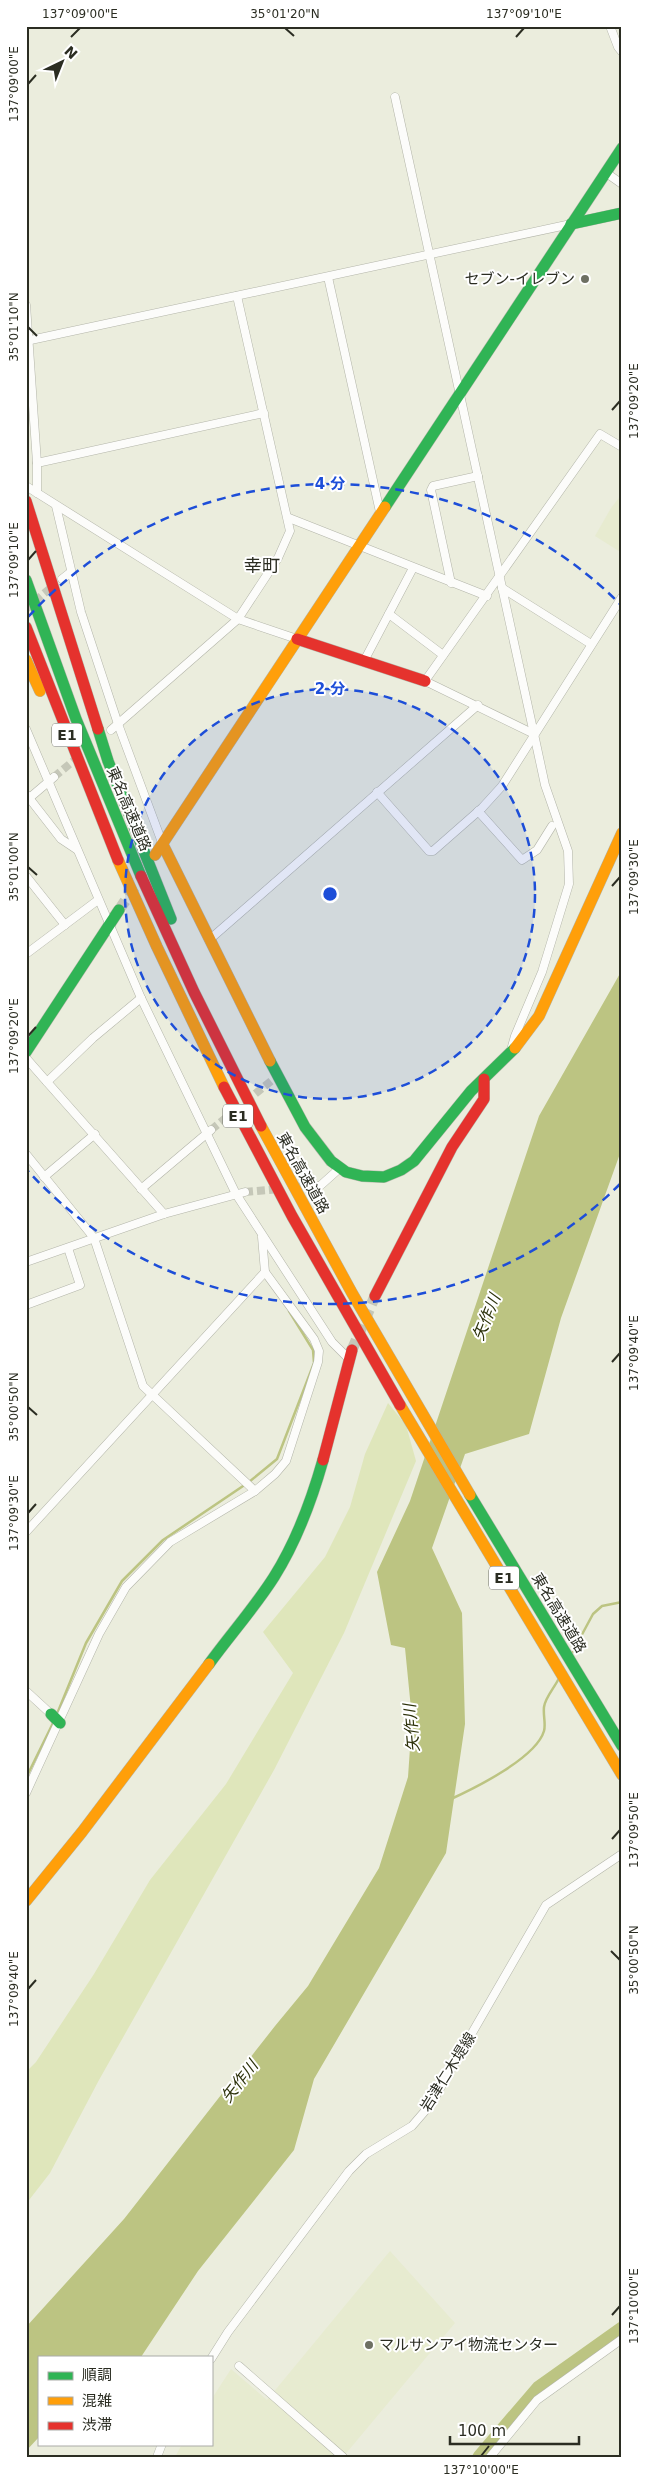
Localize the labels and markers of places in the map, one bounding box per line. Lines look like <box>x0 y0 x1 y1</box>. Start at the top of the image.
place label: セブン-イレブン <box>465 270 575 288</box>
marker: セブン-イレブン <box>579 273 591 285</box>
centre of rings <box>321 885 339 903</box>
place label: マルサンアイ物流センター <box>379 2336 558 2354</box>
marker: マルサンアイ物流センター <box>363 2339 375 2351</box>

